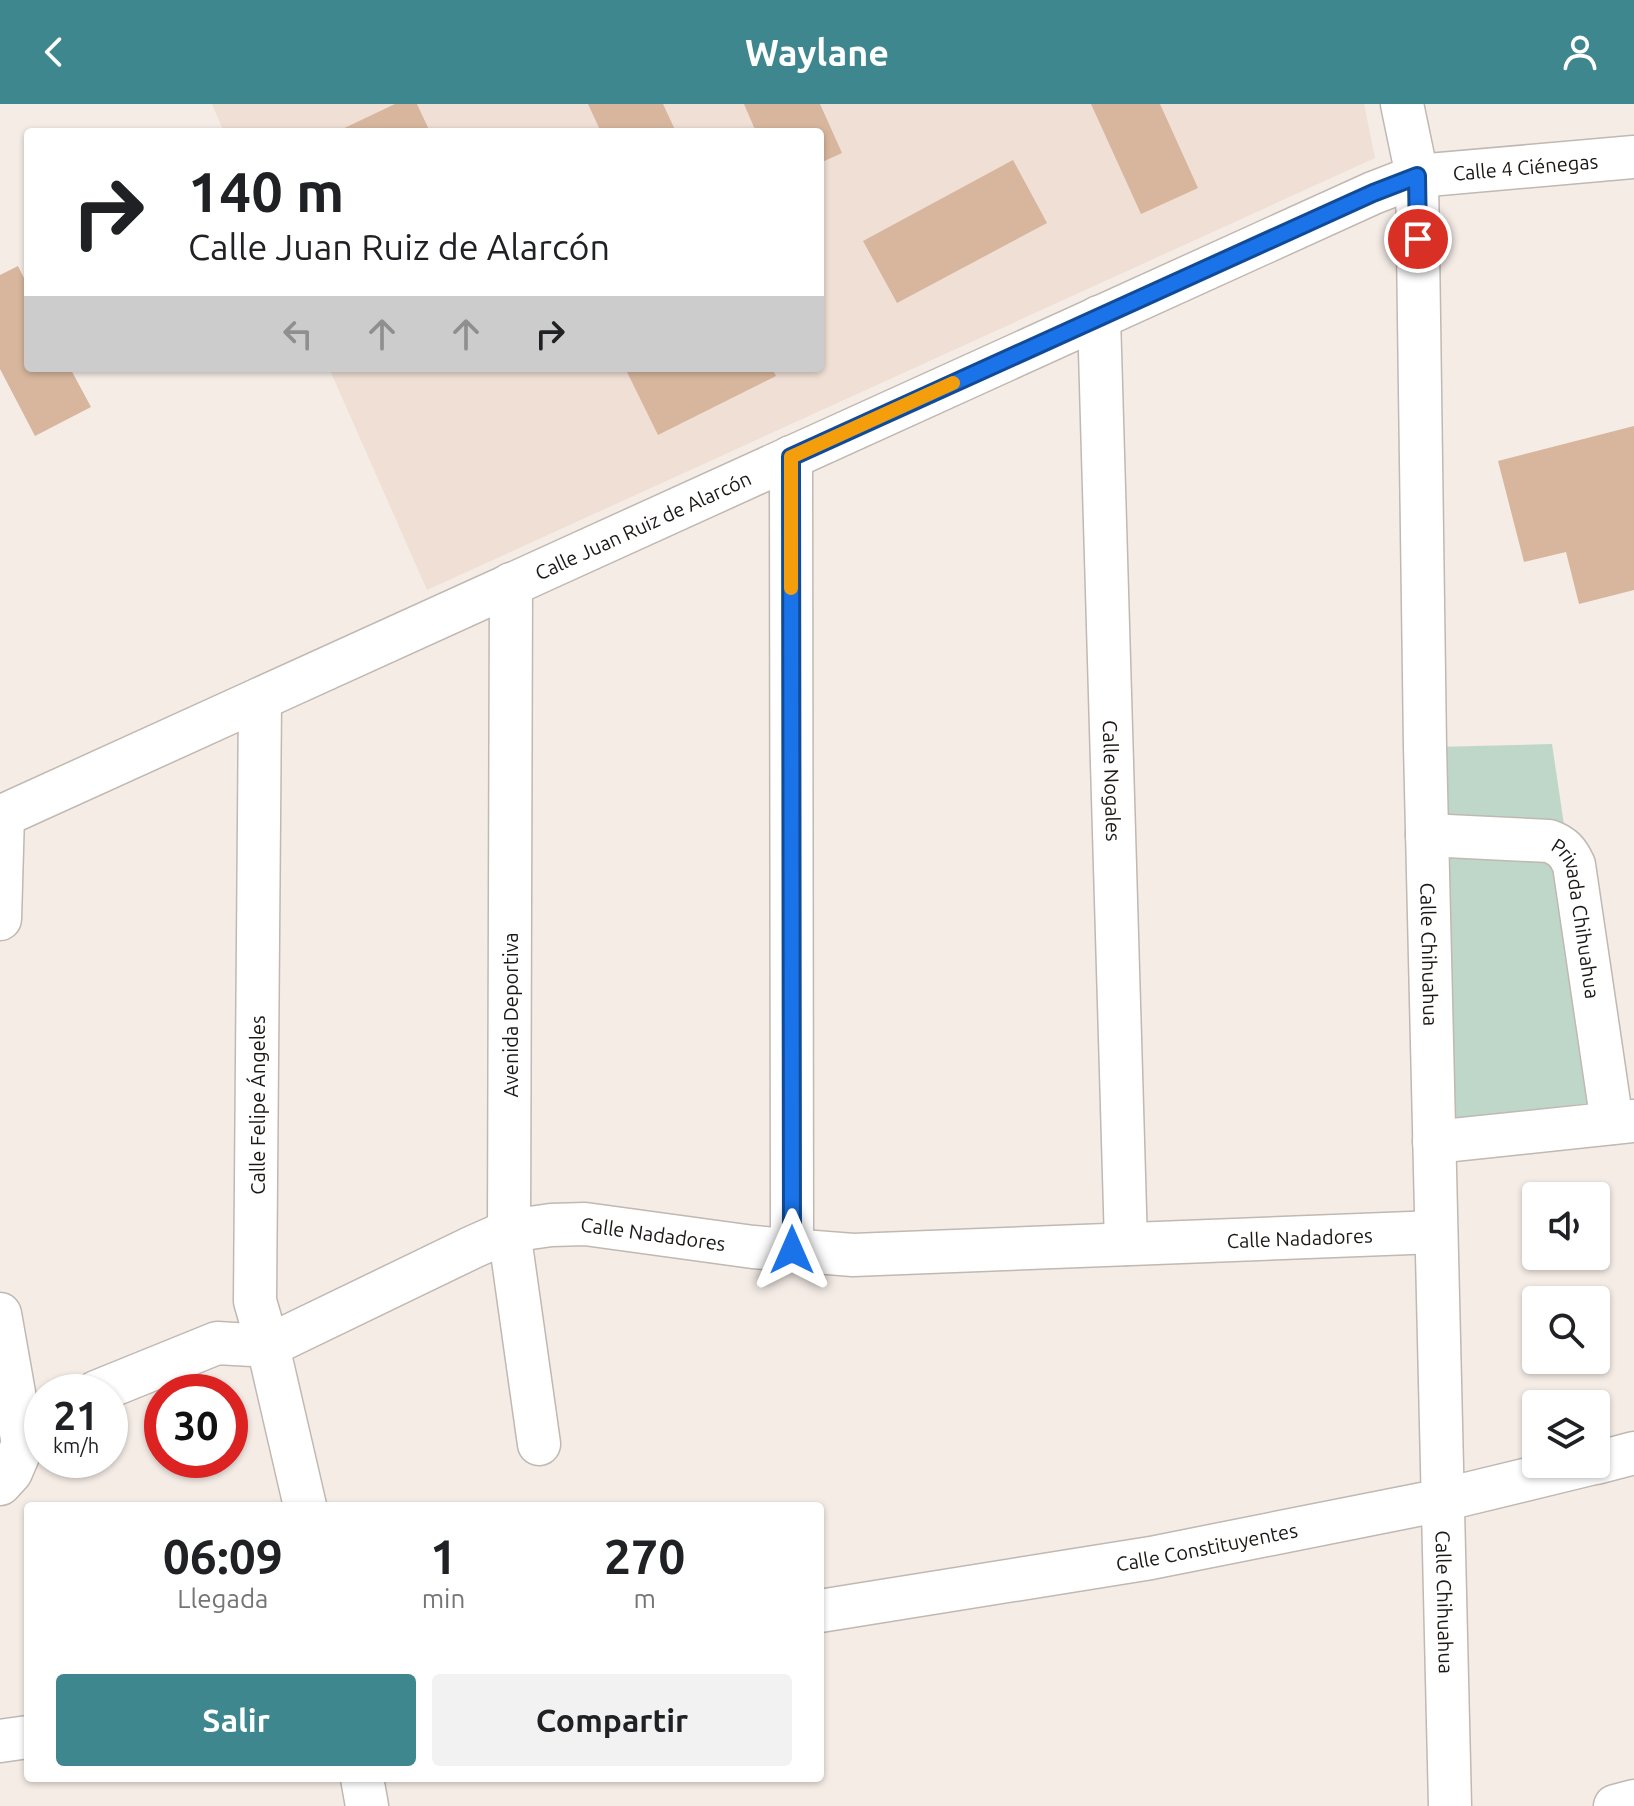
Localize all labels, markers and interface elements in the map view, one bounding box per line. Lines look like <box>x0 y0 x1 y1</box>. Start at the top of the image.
icon: back <box>32 30 76 74</box>
icon: person <box>1558 30 1602 74</box>
text: Waylane <box>745 32 889 73</box>
street label: Calle 4 Ciénegas <box>1452 149 1599 184</box>
icon: right <box>56 160 160 264</box>
text: 140 m <box>188 160 344 223</box>
pin <box>1384 205 1452 273</box>
icon: arrive <box>1396 217 1440 261</box>
text: Calle Juan Ruiz de Alarcón <box>188 226 610 267</box>
icon: left <box>276 312 320 356</box>
icon: ahead <box>360 312 404 356</box>
icon: ahead <box>444 312 488 356</box>
icon: right <box>528 312 572 356</box>
street label: Calle Juan Ruiz de Alarcón <box>531 466 754 584</box>
street label: Calle Nogales <box>1099 720 1126 842</box>
street label: Privada Chihuahua <box>1548 833 1605 1000</box>
street label: Calle Chihuahua <box>1417 882 1443 1026</box>
street label: Avenida Deportiva <box>499 932 522 1098</box>
street label: Calle Felipe Ángeles <box>246 1015 269 1195</box>
map controls <box>1522 1182 1610 1478</box>
button: sound <box>1522 1182 1610 1270</box>
position arrow <box>750 1208 834 1292</box>
street label: Calle Nadadores <box>579 1212 727 1255</box>
street label: Calle Nadadores <box>1226 1223 1373 1252</box>
button: search <box>1522 1286 1610 1374</box>
speed limit sign: 30 <box>144 1374 248 1478</box>
button: layers <box>1522 1390 1610 1478</box>
text: 21 <box>53 1393 99 1438</box>
text: km/h <box>53 1434 99 1457</box>
street label: Calle Constituyentes <box>1114 1518 1299 1575</box>
text: 06:09 <box>163 1529 283 1583</box>
text: 1 <box>430 1529 457 1583</box>
text: 270 <box>604 1529 685 1583</box>
street label: Calle Chihuahua <box>1432 1530 1458 1674</box>
text: Llegada <box>177 1584 268 1613</box>
text: min <box>422 1584 465 1613</box>
text: m <box>633 1584 656 1613</box>
button: Salir <box>56 1674 416 1766</box>
button: Compartir <box>432 1674 792 1766</box>

